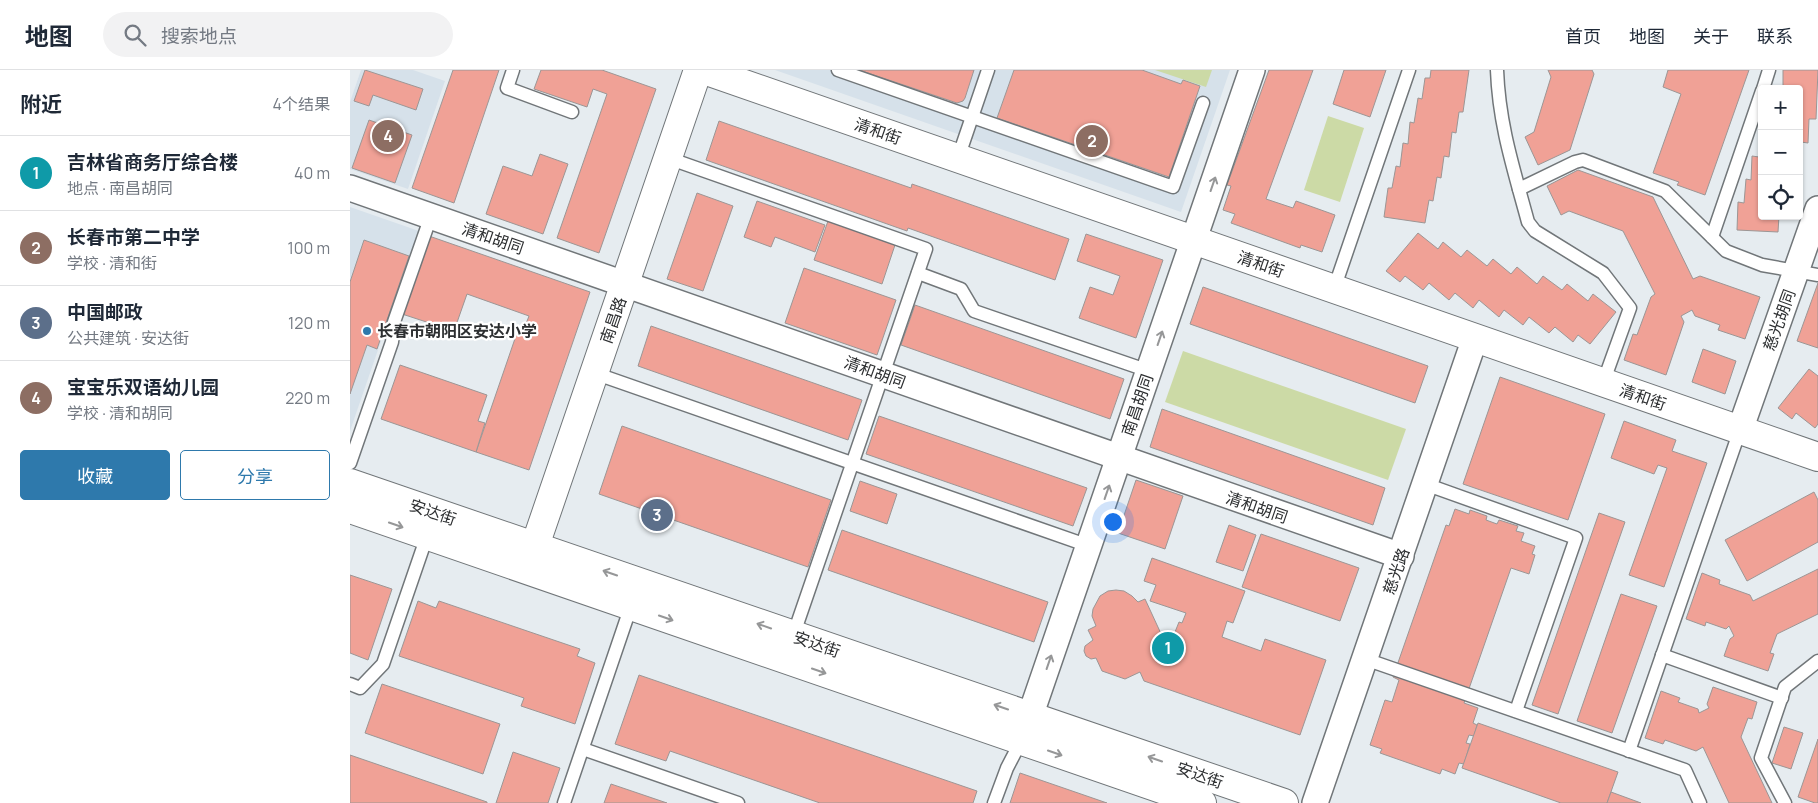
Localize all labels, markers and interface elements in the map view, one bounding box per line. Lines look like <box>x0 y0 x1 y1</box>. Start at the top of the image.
search box <box>103 12 453 57</box>
text: 地图 <box>25 19 73 52</box>
icon: search <box>121 21 149 49</box>
text: 搜索地点 <box>161 23 237 49</box>
text: 首页 <box>1565 24 1601 48</box>
text: 地图 <box>1629 24 1665 48</box>
text: 关于 <box>1693 24 1729 48</box>
text: 联系 <box>1757 24 1793 48</box>
map controls <box>1758 85 1803 220</box>
button: + <box>1758 85 1803 130</box>
text: 附近 <box>20 90 62 118</box>
text: 4个结果 <box>273 93 330 115</box>
street label: 清和街 <box>852 113 904 149</box>
pin: 4 <box>372 117 404 155</box>
pin: 2 <box>1076 122 1108 160</box>
button: − <box>1758 130 1803 175</box>
text: 吉林省商务厅综合楼 <box>67 149 238 175</box>
text: 1 <box>32 162 40 184</box>
text: 40 m <box>294 162 330 184</box>
button: locate <box>1758 175 1803 220</box>
text: 地点 · 南昌胡同 <box>67 177 173 199</box>
one-way arrow <box>1209 177 1218 193</box>
street label: 清和胡同 <box>459 217 527 259</box>
text: 长春市第二中学 <box>67 224 200 250</box>
text: 2 <box>31 237 41 259</box>
text: 100 m <box>287 237 330 259</box>
street label: 清和街 <box>1235 246 1287 282</box>
text: 学校 · 清和街 <box>67 252 157 274</box>
street label: 慈光胡同 <box>1758 286 1800 354</box>
street label: 南昌路 <box>595 294 631 346</box>
text: 中国邮政 <box>67 299 143 325</box>
text: 3 <box>31 312 41 334</box>
text: 120 m <box>288 312 330 334</box>
place label: 长春市朝阳区安达小学 <box>377 320 537 342</box>
marker: 长春市朝阳区安达小学 <box>361 325 373 337</box>
text: 公共建筑 · 安达街 <box>67 327 189 349</box>
one-way arrow <box>1156 331 1165 346</box>
street label: 清和胡同 <box>841 351 909 393</box>
street label: 南昌胡同 <box>1116 371 1158 439</box>
text: 宝宝乐双语幼儿园 <box>67 374 219 400</box>
street label: 清和街 <box>1617 379 1669 415</box>
text: 4 <box>31 387 41 409</box>
text: 220 m <box>285 387 330 409</box>
text: 学校 · 清和胡同 <box>67 402 173 424</box>
button: 收藏 <box>20 450 170 500</box>
button: 分享 <box>180 450 330 500</box>
one-way arrow <box>1103 484 1112 500</box>
street label: 清和胡同 <box>1223 486 1291 528</box>
street label: 安达街 <box>407 494 459 530</box>
pin: 3 <box>641 496 673 534</box>
your location <box>1100 509 1126 535</box>
one-way arrow <box>388 521 403 530</box>
street label: 慈光路 <box>1378 545 1414 597</box>
one-way arrow <box>603 568 619 578</box>
one-way arrow <box>657 614 673 623</box>
one-way arrow <box>757 621 772 630</box>
street label: 安达街 <box>791 626 843 662</box>
pin: 1 <box>1152 629 1184 667</box>
one-way arrow <box>1044 654 1054 670</box>
one-way arrow <box>811 667 826 676</box>
one-way arrow <box>993 701 1009 711</box>
one-way arrow <box>1047 749 1063 758</box>
one-way arrow <box>1147 754 1163 763</box>
street label: 安达街 <box>1174 757 1226 793</box>

